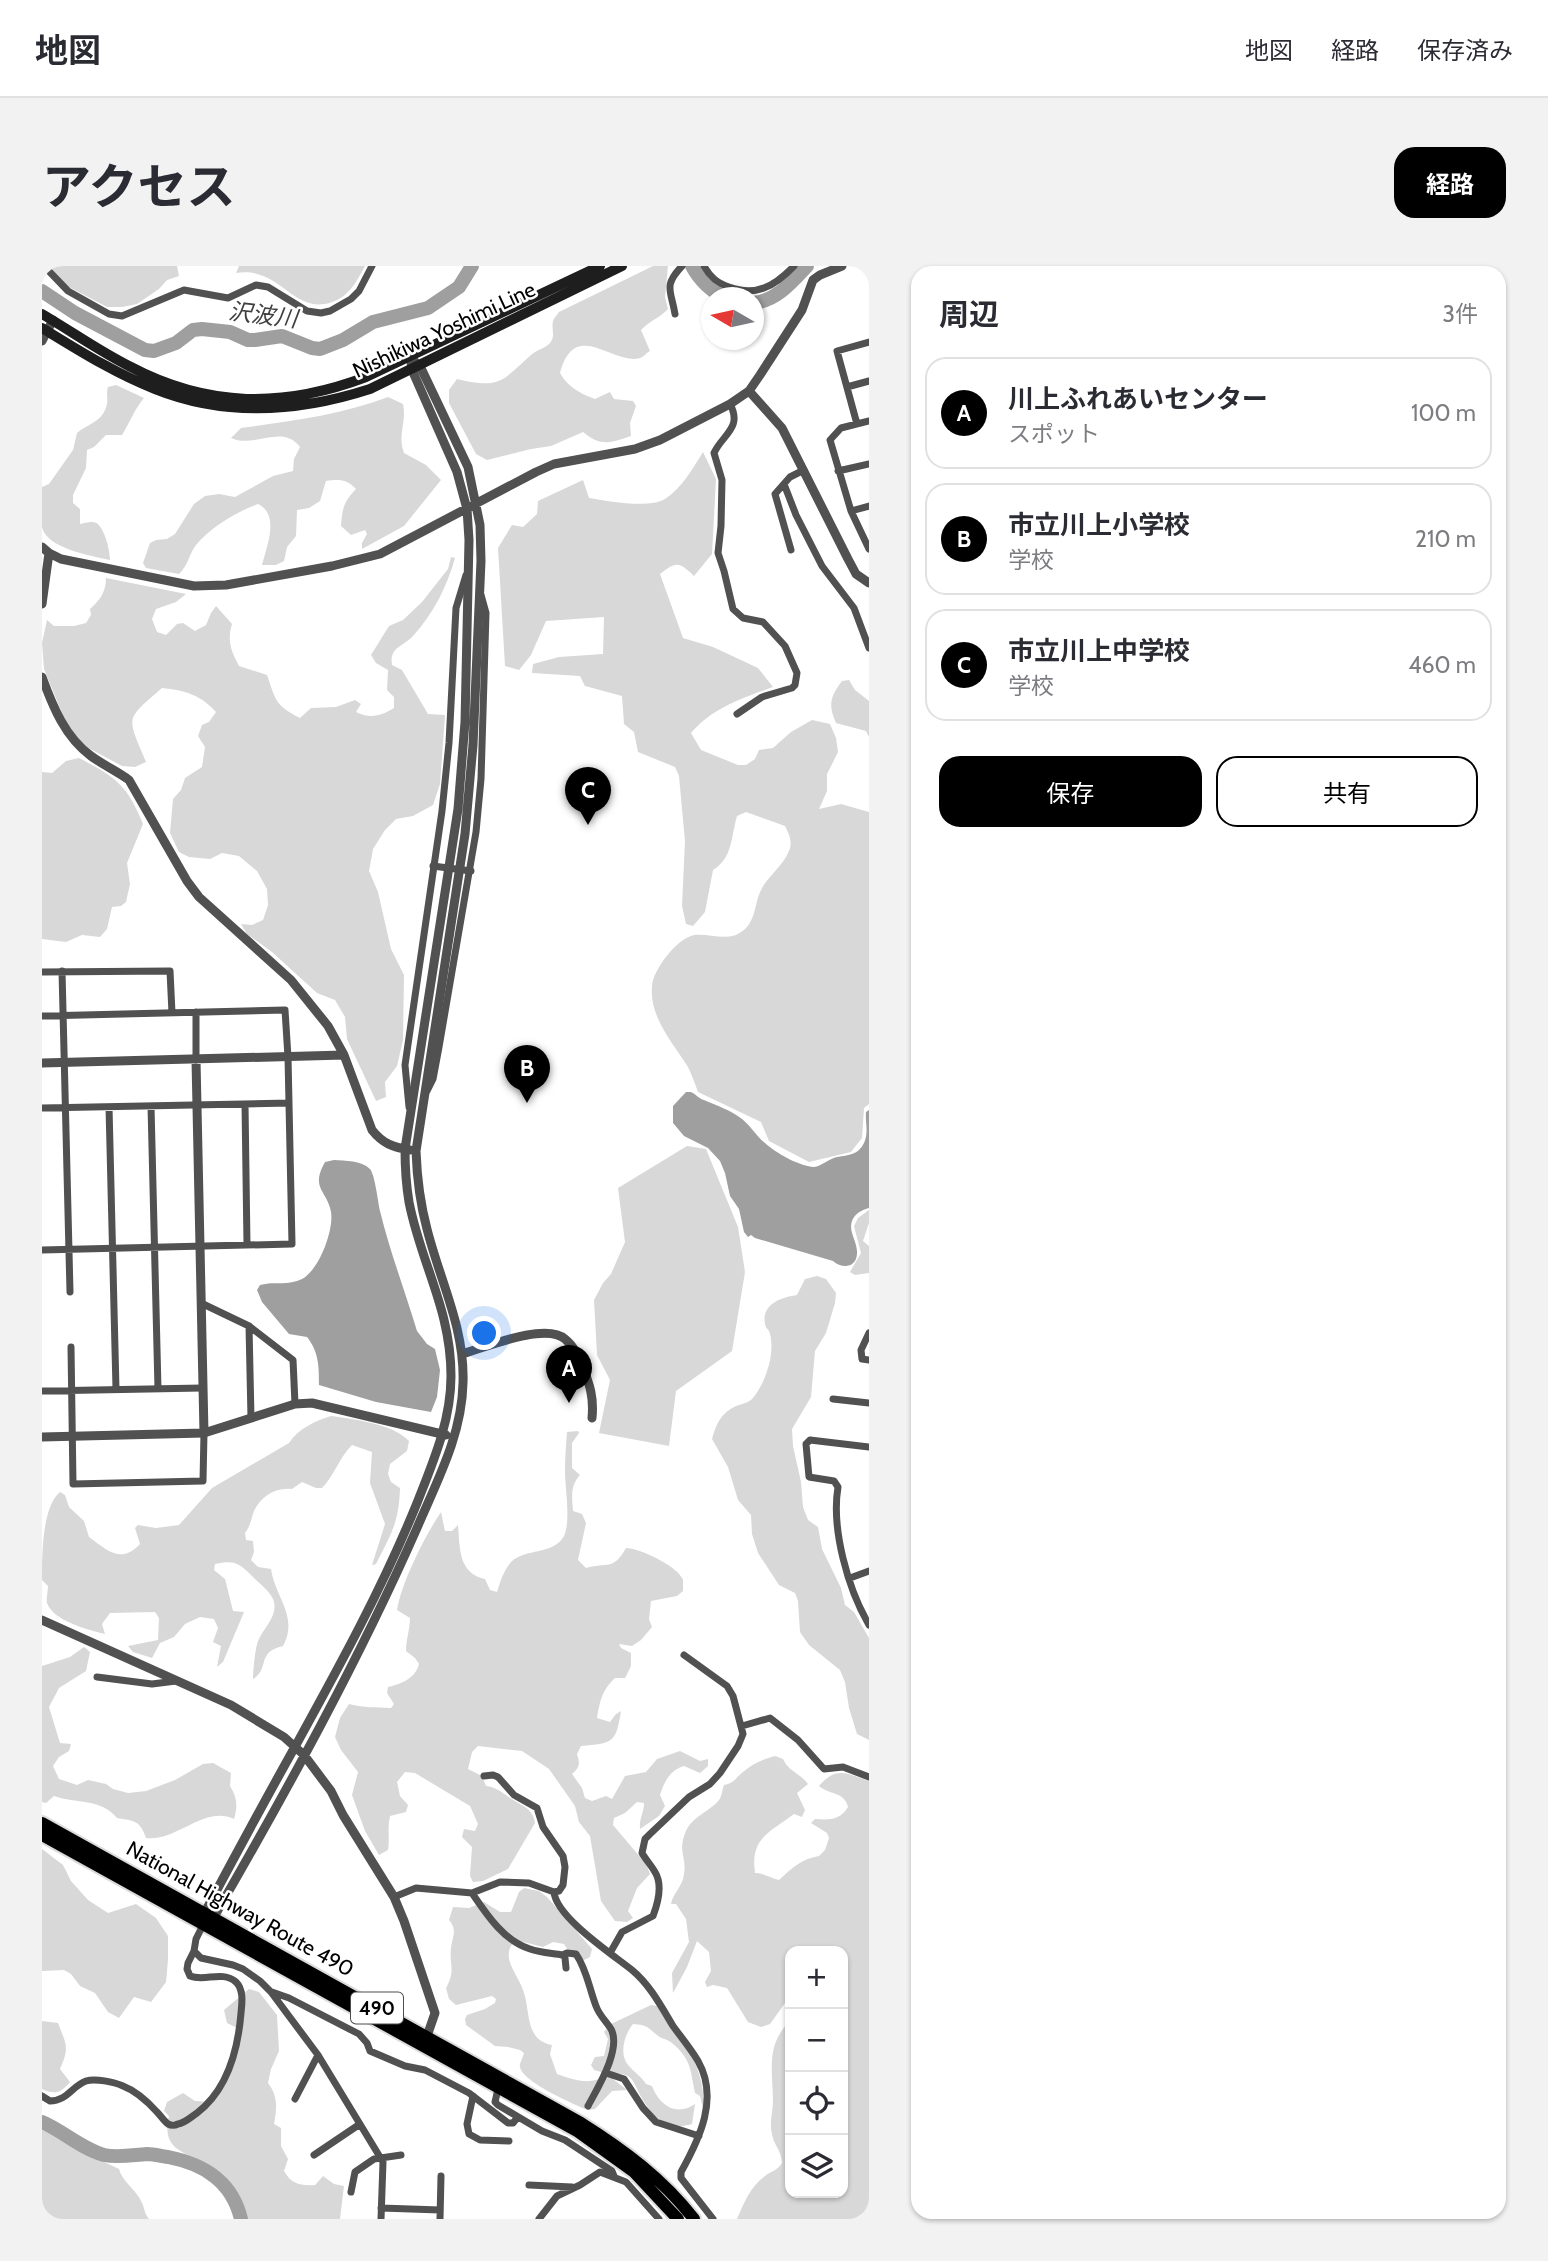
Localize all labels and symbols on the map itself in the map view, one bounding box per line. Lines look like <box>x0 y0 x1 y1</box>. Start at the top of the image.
street label: Nishikiwa Yoshimi Line <box>348 276 539 383</box>
north arrow <box>701 287 764 350</box>
water label: 沢波川 <box>227 297 302 333</box>
pin: C <box>565 767 611 825</box>
pin: B <box>504 1045 550 1103</box>
your location <box>467 1316 501 1350</box>
pin: A <box>546 1345 592 1403</box>
street label: National Highway Route 490 <box>122 1836 358 1982</box>
road number: 490 <box>351 1992 403 2024</box>

